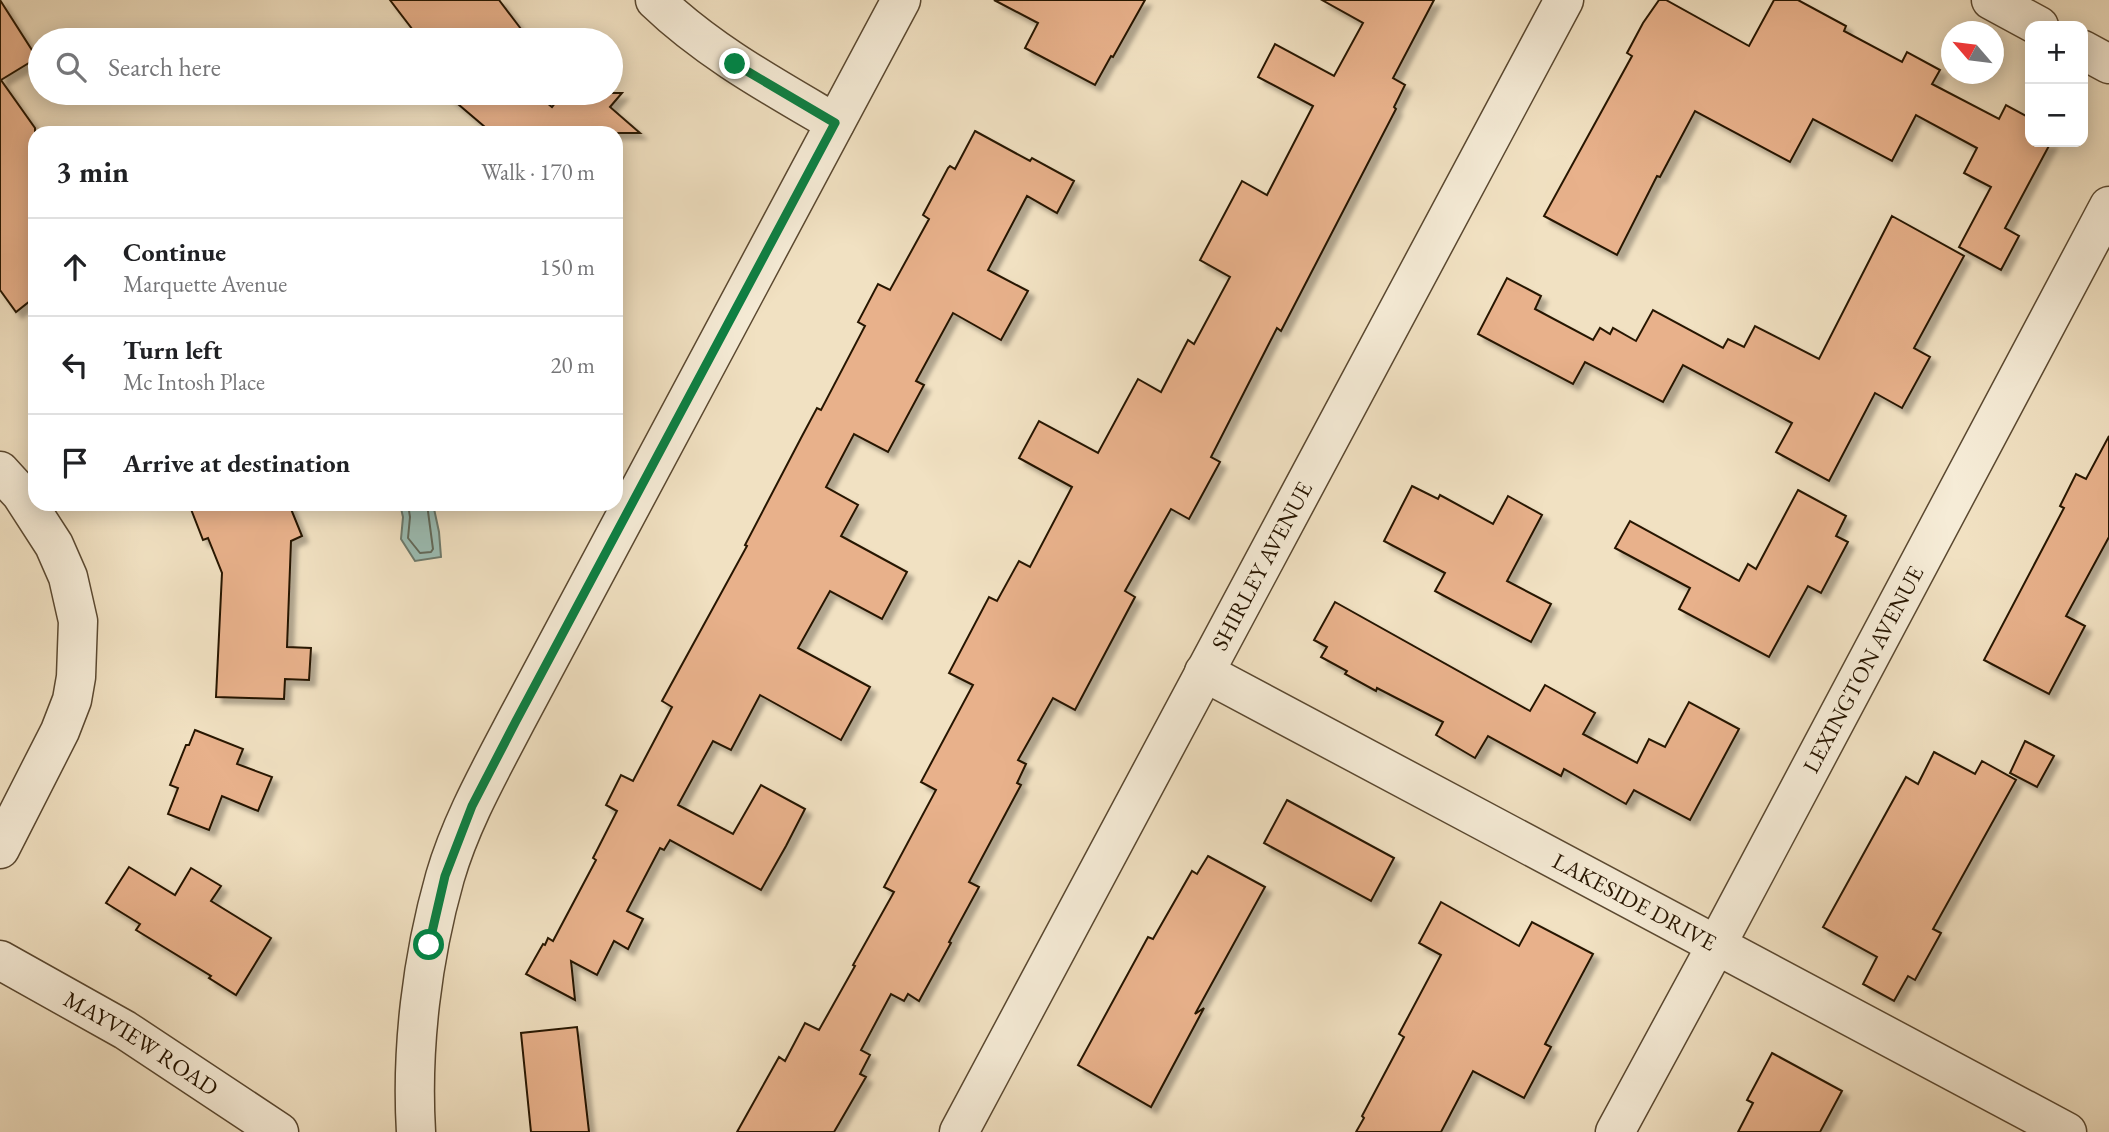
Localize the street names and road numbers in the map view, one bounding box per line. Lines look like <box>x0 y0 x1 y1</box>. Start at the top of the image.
street label: SHIRLEY AVENUE <box>1204 476 1319 655</box>
street label: LEXINGTON AVENUE <box>1796 561 1930 778</box>
street label: LAKESIDE DRIVE <box>1547 846 1722 957</box>
street label: MAYVIEW ROAD <box>59 984 224 1103</box>

